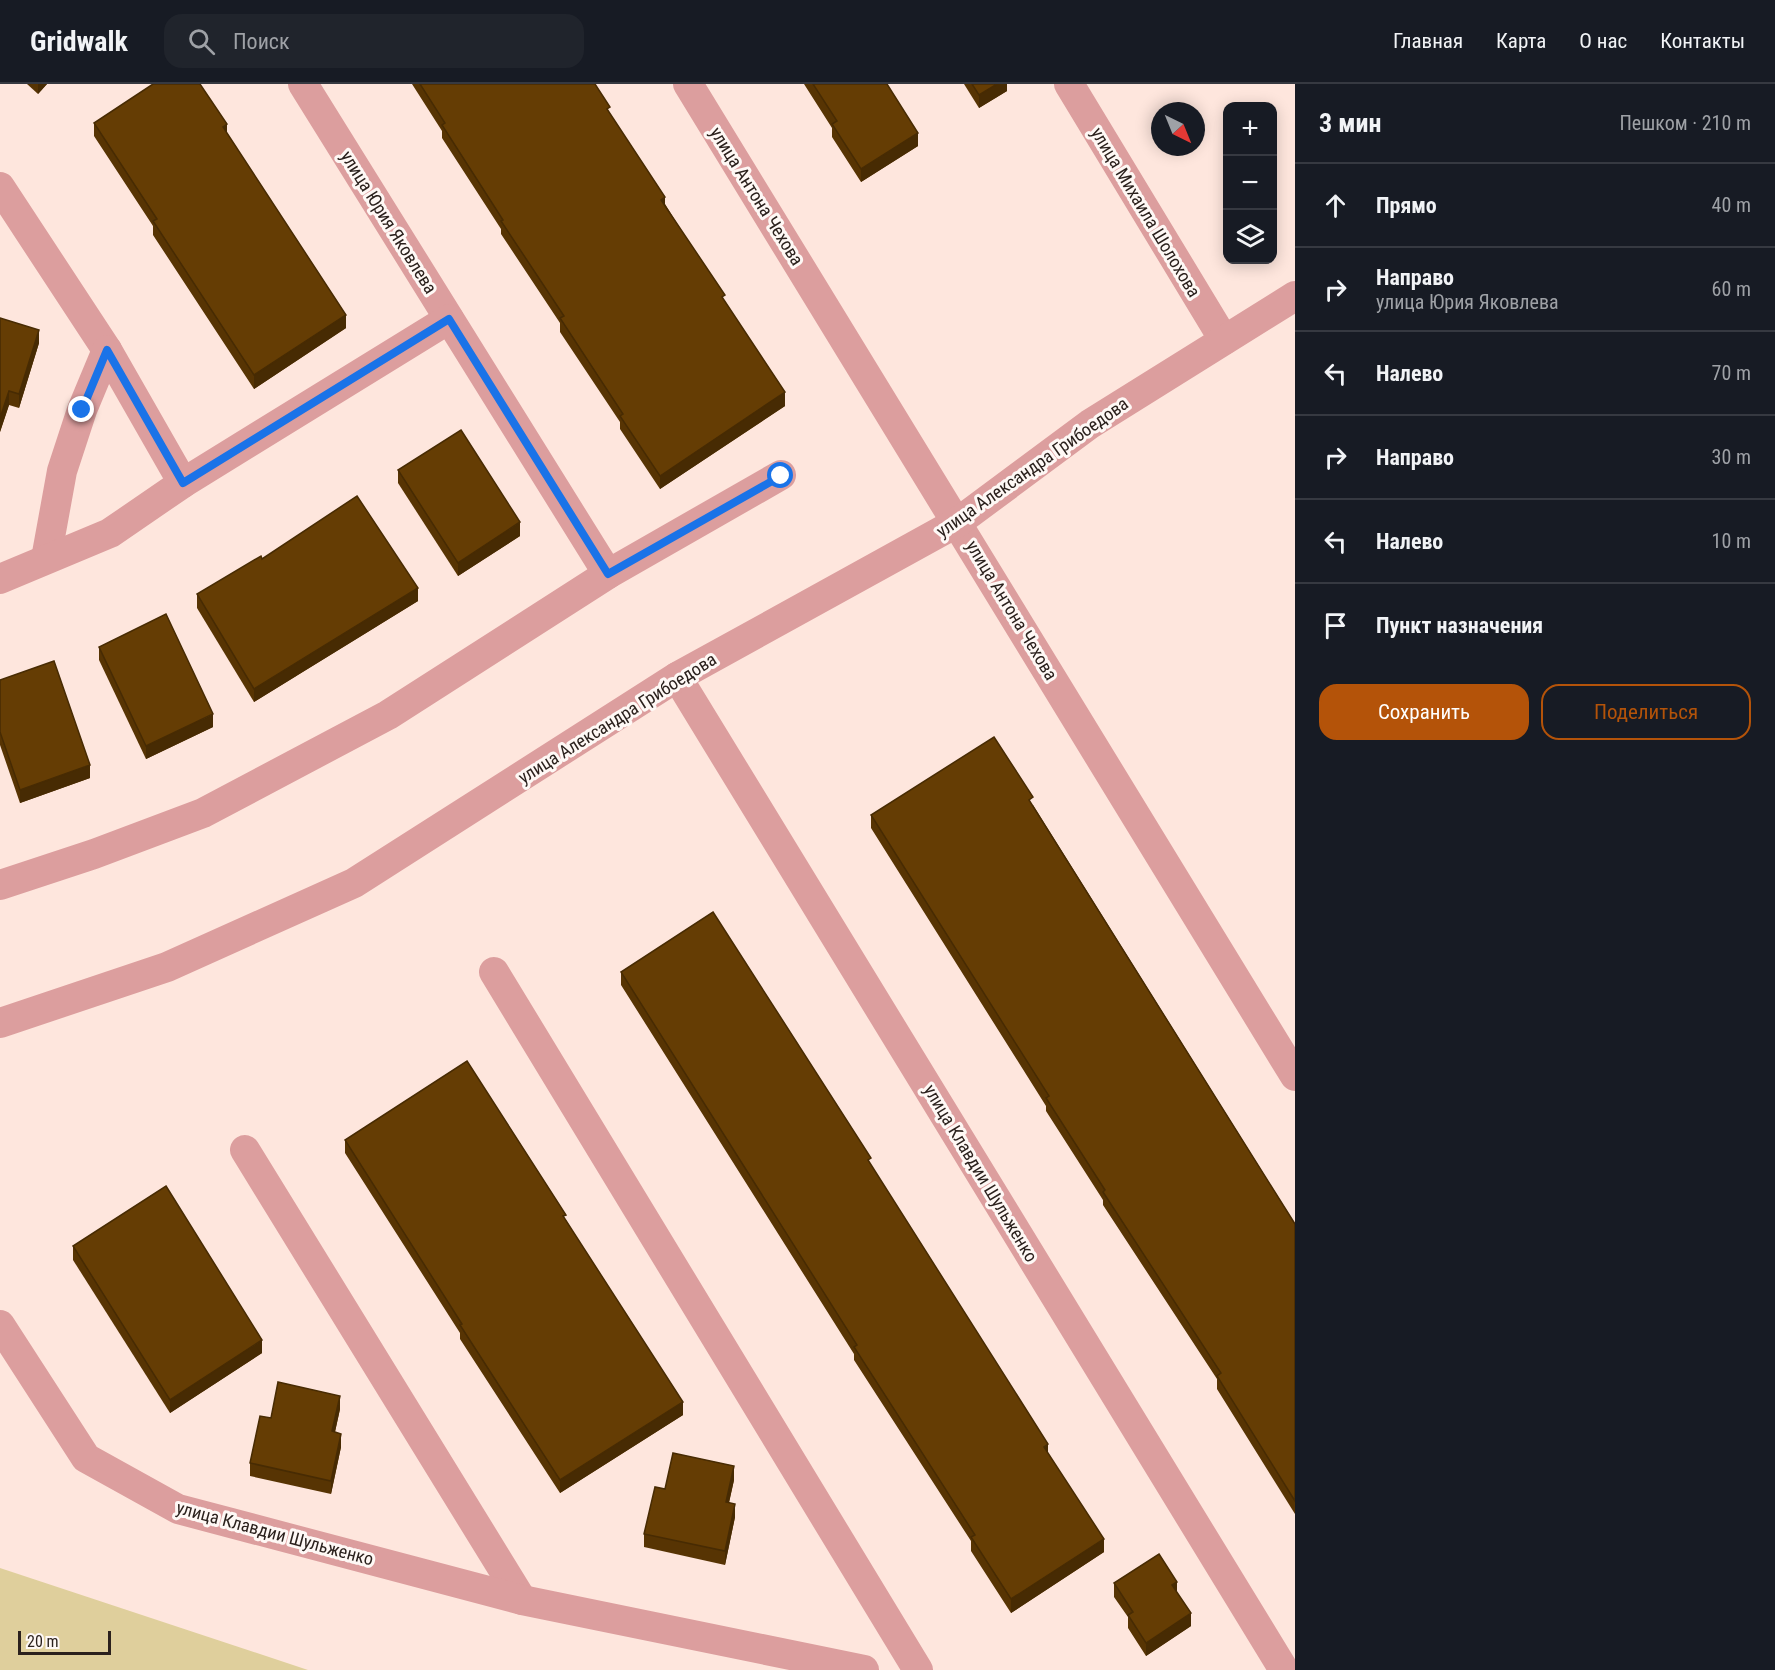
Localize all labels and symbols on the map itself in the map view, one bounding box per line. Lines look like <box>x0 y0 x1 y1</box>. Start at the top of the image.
north arrow <box>1151 102 1205 156</box>
street label: улица Антона Чехова <box>706 123 808 269</box>
street label: улица Михаила Шолохова <box>1087 123 1205 301</box>
street label: улица Юрия Яковлева <box>337 147 441 297</box>
street label: улица Александра Грибоедова <box>932 393 1132 541</box>
route end <box>68 396 94 422</box>
route start <box>767 462 793 488</box>
street label: улица Антона Чехова <box>962 536 1062 684</box>
street label: улица Александра Грибоедова <box>514 648 720 788</box>
street label: улица Клавдии Шульженко <box>920 1081 1042 1265</box>
street label: улица Клавдии Шульженко <box>174 1497 376 1569</box>
scale bar <box>18 1628 111 1656</box>

